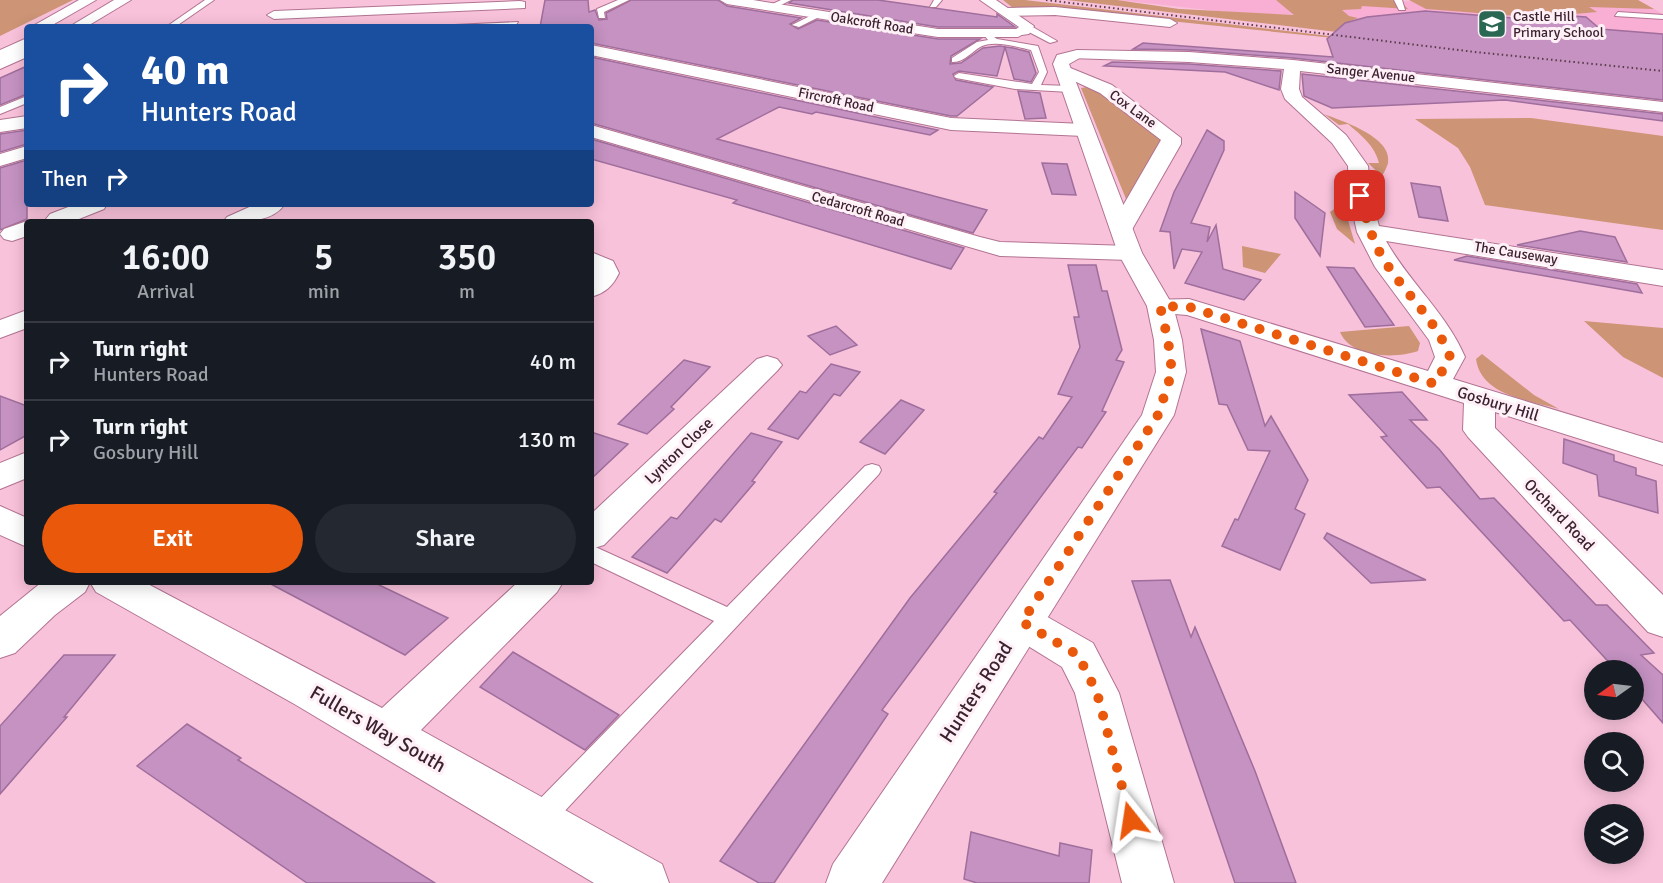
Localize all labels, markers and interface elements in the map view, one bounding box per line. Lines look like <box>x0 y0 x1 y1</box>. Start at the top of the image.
street label: Oakcroft Road <box>829 8 915 38</box>
school or university icon: Castle Hill Primary School <box>1476 8 1508 40</box>
place label: Castle Hill Primary School <box>1513 8 1604 41</box>
text: 40 m <box>141 45 230 96</box>
icon: right <box>42 48 120 126</box>
street label: Sanger Avenue <box>1326 60 1416 86</box>
street label: Fircroft Road <box>797 84 875 116</box>
street label: Cox Lane <box>1106 86 1160 132</box>
text: Hunters Road <box>141 96 297 129</box>
icon: right <box>100 162 133 195</box>
text: Then <box>42 165 88 192</box>
pin <box>1334 170 1385 221</box>
icon: arrive <box>1343 179 1376 212</box>
street label: Cedarcroft Road <box>810 188 906 230</box>
text: 16:00 <box>122 235 210 280</box>
text: 5 <box>314 235 334 280</box>
text: 350 <box>438 235 496 280</box>
street label: The Causeway <box>1473 238 1559 268</box>
text: Arrival <box>137 279 195 304</box>
text: min <box>308 279 340 304</box>
text: m <box>459 279 475 304</box>
text: Turn right <box>93 335 188 362</box>
icon: right <box>42 345 75 378</box>
text: 40 m <box>530 348 576 375</box>
text: Hunters Road <box>93 362 208 387</box>
street label: Gosbury Hill <box>1455 382 1542 426</box>
text: Turn right <box>93 413 188 440</box>
street label: Lynton Close <box>641 413 717 489</box>
icon: right <box>42 423 75 456</box>
text: 130 m <box>518 426 576 453</box>
text: Gosbury Hill <box>93 440 199 465</box>
street label: Orchard Road <box>1520 475 1598 555</box>
button: Exit <box>42 504 303 573</box>
button: Share <box>315 504 576 573</box>
street label: Hunters Road <box>934 637 1018 747</box>
north arrow <box>1584 660 1644 720</box>
map controls <box>1584 660 1644 864</box>
street label: Fullers Way South <box>306 680 450 778</box>
button: search <box>1584 732 1644 792</box>
position arrow <box>1099 788 1163 852</box>
button: layers <box>1584 804 1644 864</box>

